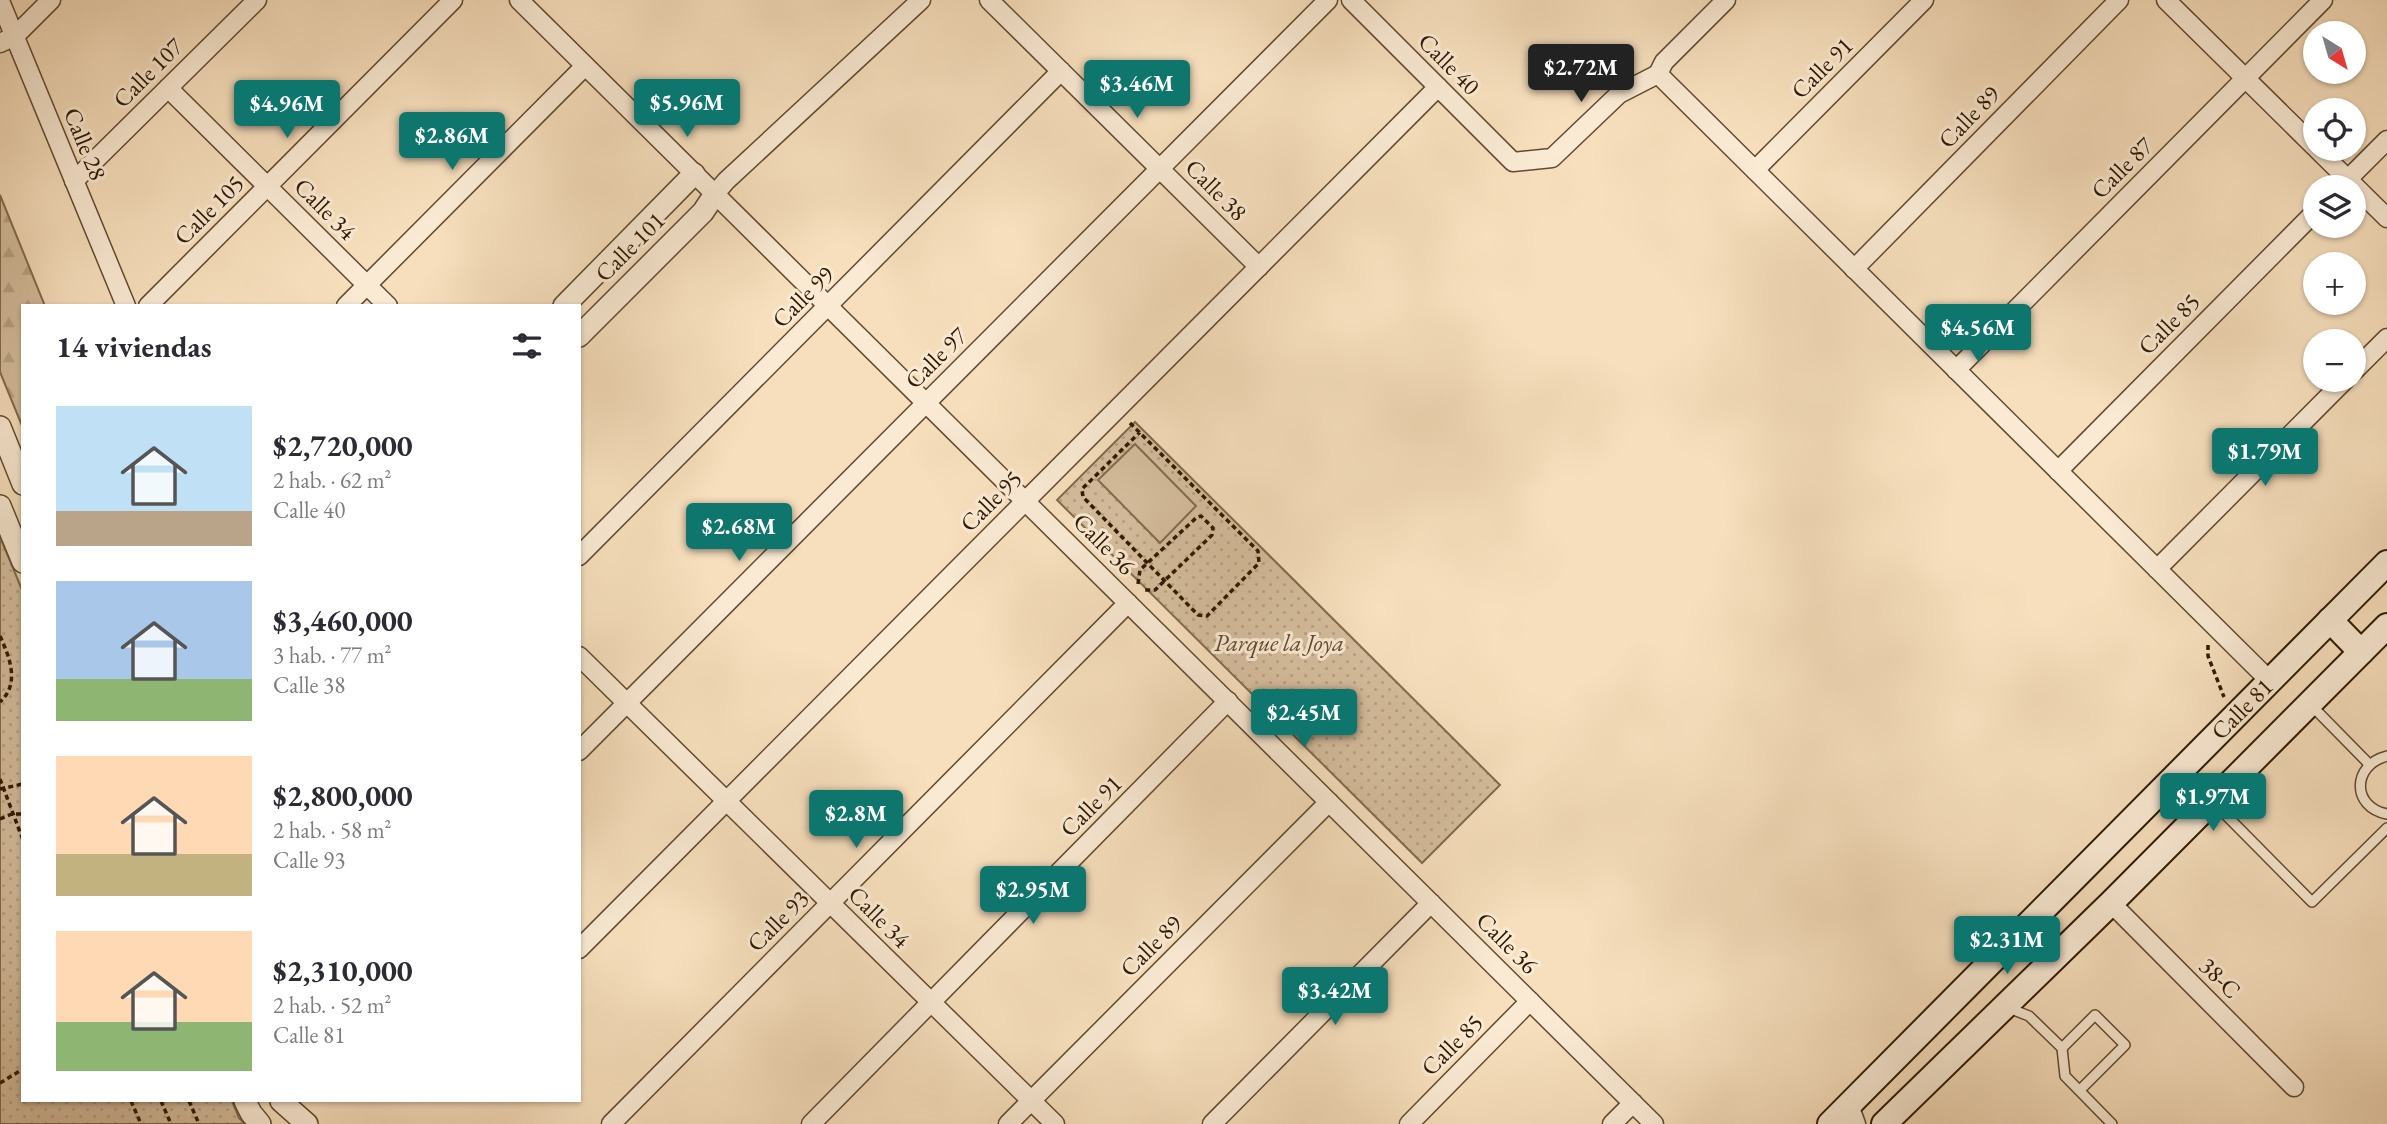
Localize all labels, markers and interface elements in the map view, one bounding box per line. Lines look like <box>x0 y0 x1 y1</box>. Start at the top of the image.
north arrow <box>2303 21 2366 84</box>
map controls <box>2303 21 2366 392</box>
street label: Calle 40 <box>1412 26 1487 101</box>
street label: Calle 91 <box>1784 30 1859 105</box>
street label: Calle 107 <box>106 31 190 114</box>
pin: $2.72M <box>1524 44 1638 104</box>
text: $2.72M <box>1544 52 1618 82</box>
pin: $3.46M <box>1080 60 1194 120</box>
text: $3.46M <box>1100 68 1174 98</box>
street label: Calle 89 <box>1931 78 2006 155</box>
pin: $4.96M <box>230 80 344 140</box>
pin: $5.96M <box>630 80 744 139</box>
text: $5.96M <box>650 87 724 117</box>
text: $4.96M <box>250 88 324 118</box>
button: locate <box>2303 98 2366 161</box>
street label: Calle 28 <box>57 103 114 185</box>
pin: $2.86M <box>395 113 509 172</box>
text: $2.86M <box>415 120 489 150</box>
street label: Calle 87 <box>2084 130 2160 205</box>
street label: Calle 38 <box>1179 152 1254 227</box>
street label: Calle 105 <box>167 168 250 251</box>
street label: Calle 34 <box>288 171 363 247</box>
button: layers <box>2303 175 2366 238</box>
street label: Calle 101 <box>588 205 671 288</box>
button: + <box>2303 252 2366 315</box>
street label: Calle 99 <box>765 259 841 334</box>
street label: Calle 85 <box>2131 286 2206 361</box>
pin: $4.56M <box>1921 304 2035 364</box>
text: $4.56M <box>1941 312 2015 342</box>
street label: Calle 97 <box>898 320 974 395</box>
text: 14 viviendas <box>56 327 212 366</box>
icon: filters <box>508 327 546 365</box>
button: − <box>2303 329 2366 392</box>
text: $2,720,000 <box>273 426 413 465</box>
pin: $1.79M <box>2208 428 2322 488</box>
icon: home <box>112 434 196 518</box>
text: $1.79M <box>2228 436 2302 466</box>
street label: Calle 95 <box>953 463 1028 538</box>
text: 2 hab. · 62 m² <box>273 465 392 495</box>
text: Calle 40 <box>273 495 345 525</box>
pin: $2.68M <box>682 504 796 563</box>
street label: Calle 36 <box>1067 506 1142 581</box>
text: $2.68M <box>702 511 776 541</box>
text: $3,460,000 <box>273 601 413 640</box>
icon: home <box>112 609 196 693</box>
park label: Parque la Joya <box>1214 627 1344 659</box>
text: 3 hab. · 77 m² <box>273 640 392 670</box>
text: Calle 38 <box>273 670 345 700</box>
street label: Calle 81 <box>2204 671 2279 746</box>
pin: $2.45M <box>1247 690 1361 749</box>
text: $2.45M <box>1267 697 1341 727</box>
street label: Calle 91 <box>1053 768 1128 843</box>
pin: $1.97M <box>2156 774 2270 833</box>
text: $2,800,000 <box>273 776 413 815</box>
text: $1.97M <box>2176 781 2250 811</box>
icon: home <box>112 784 196 868</box>
pin: $2.8M <box>807 790 905 850</box>
text: $2.8M <box>825 798 887 828</box>
text: 2 hab. · 58 m² <box>273 815 392 845</box>
text: Calle 93 <box>273 845 345 875</box>
pin: $2.95M <box>976 866 1090 926</box>
text: $2.95M <box>996 874 1070 904</box>
street label: Calle 34 <box>842 879 917 955</box>
street label: Calle 93 <box>740 883 815 958</box>
street label: Calle 36 <box>1470 905 1545 980</box>
street label: Calle 89 <box>1113 908 1189 983</box>
pin: $2.31M <box>1950 916 2064 976</box>
text: $2.31M <box>1970 924 2044 954</box>
street label: 38-C <box>2193 950 2248 1005</box>
text: $2,310,000 <box>273 951 413 990</box>
icon: home <box>112 959 196 1043</box>
pin: $3.42M <box>1278 968 1392 1027</box>
text: $3.42M <box>1298 975 1372 1005</box>
text: 2 hab. · 52 m² <box>273 990 392 1020</box>
street label: Calle 85 <box>1414 1007 1489 1082</box>
text: Calle 81 <box>273 1020 345 1050</box>

